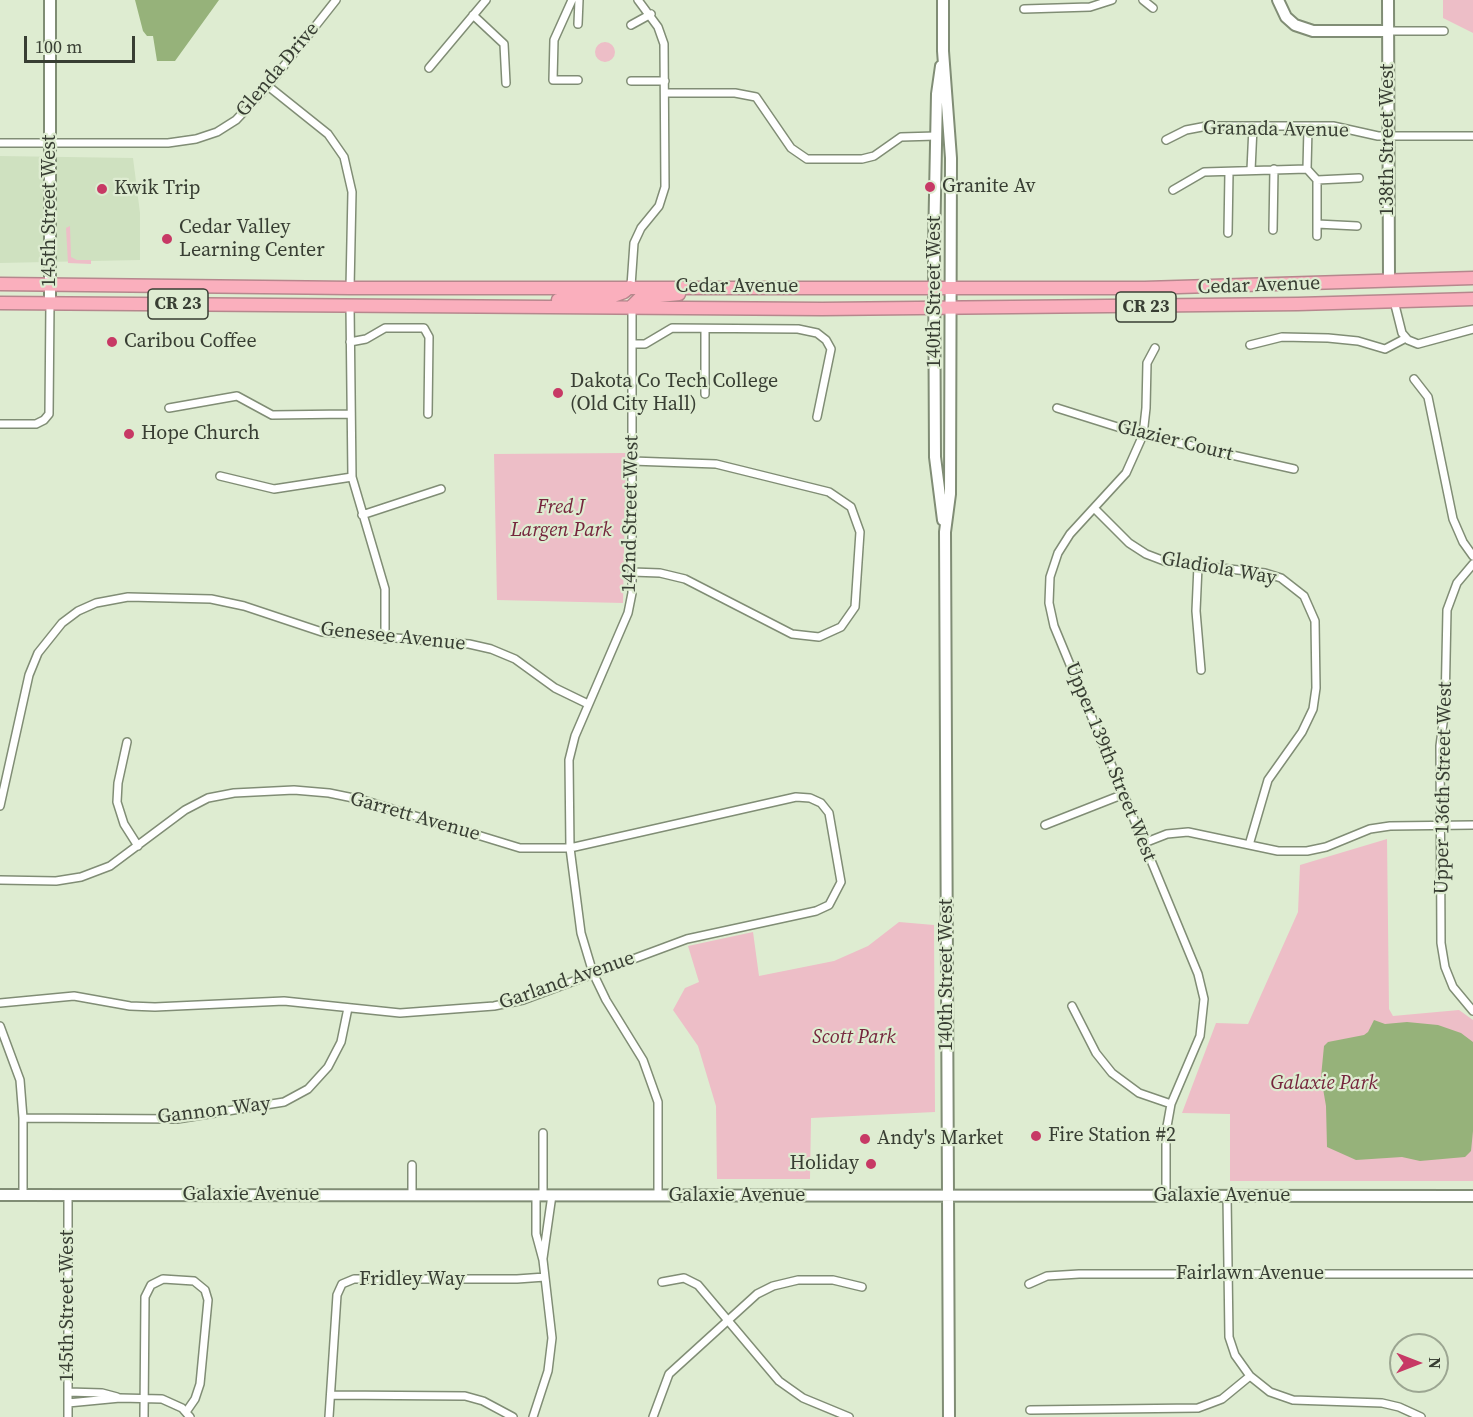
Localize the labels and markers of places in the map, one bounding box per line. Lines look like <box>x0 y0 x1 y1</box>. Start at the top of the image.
place label: Granite Av <box>942 175 1036 199</box>
place label: Kwik Trip <box>114 177 200 201</box>
marker: Granite Av <box>923 180 937 194</box>
marker: Kwik Trip <box>95 182 109 196</box>
place label: Cedar Valley Learning Center <box>179 216 325 263</box>
marker: Cedar Valley Learning Center <box>160 232 174 246</box>
place label: Caribou Coffee <box>124 330 257 354</box>
marker: Caribou Coffee <box>105 335 119 349</box>
place label: Dakota Co Tech College (Old City Hall) <box>570 370 778 417</box>
marker: Dakota Co Tech College (Old City Hall) <box>551 386 565 400</box>
place label: Hope Church <box>141 422 260 446</box>
marker: Hope Church <box>122 427 136 441</box>
place label: Fire Station #2 <box>1048 1124 1176 1148</box>
place label: Andy's Market <box>877 1127 1003 1151</box>
marker: Fire Station #2 <box>1029 1129 1043 1143</box>
marker: Andy's Market <box>858 1132 872 1146</box>
place label: Holiday <box>790 1152 859 1176</box>
marker: Holiday <box>864 1157 878 1171</box>

